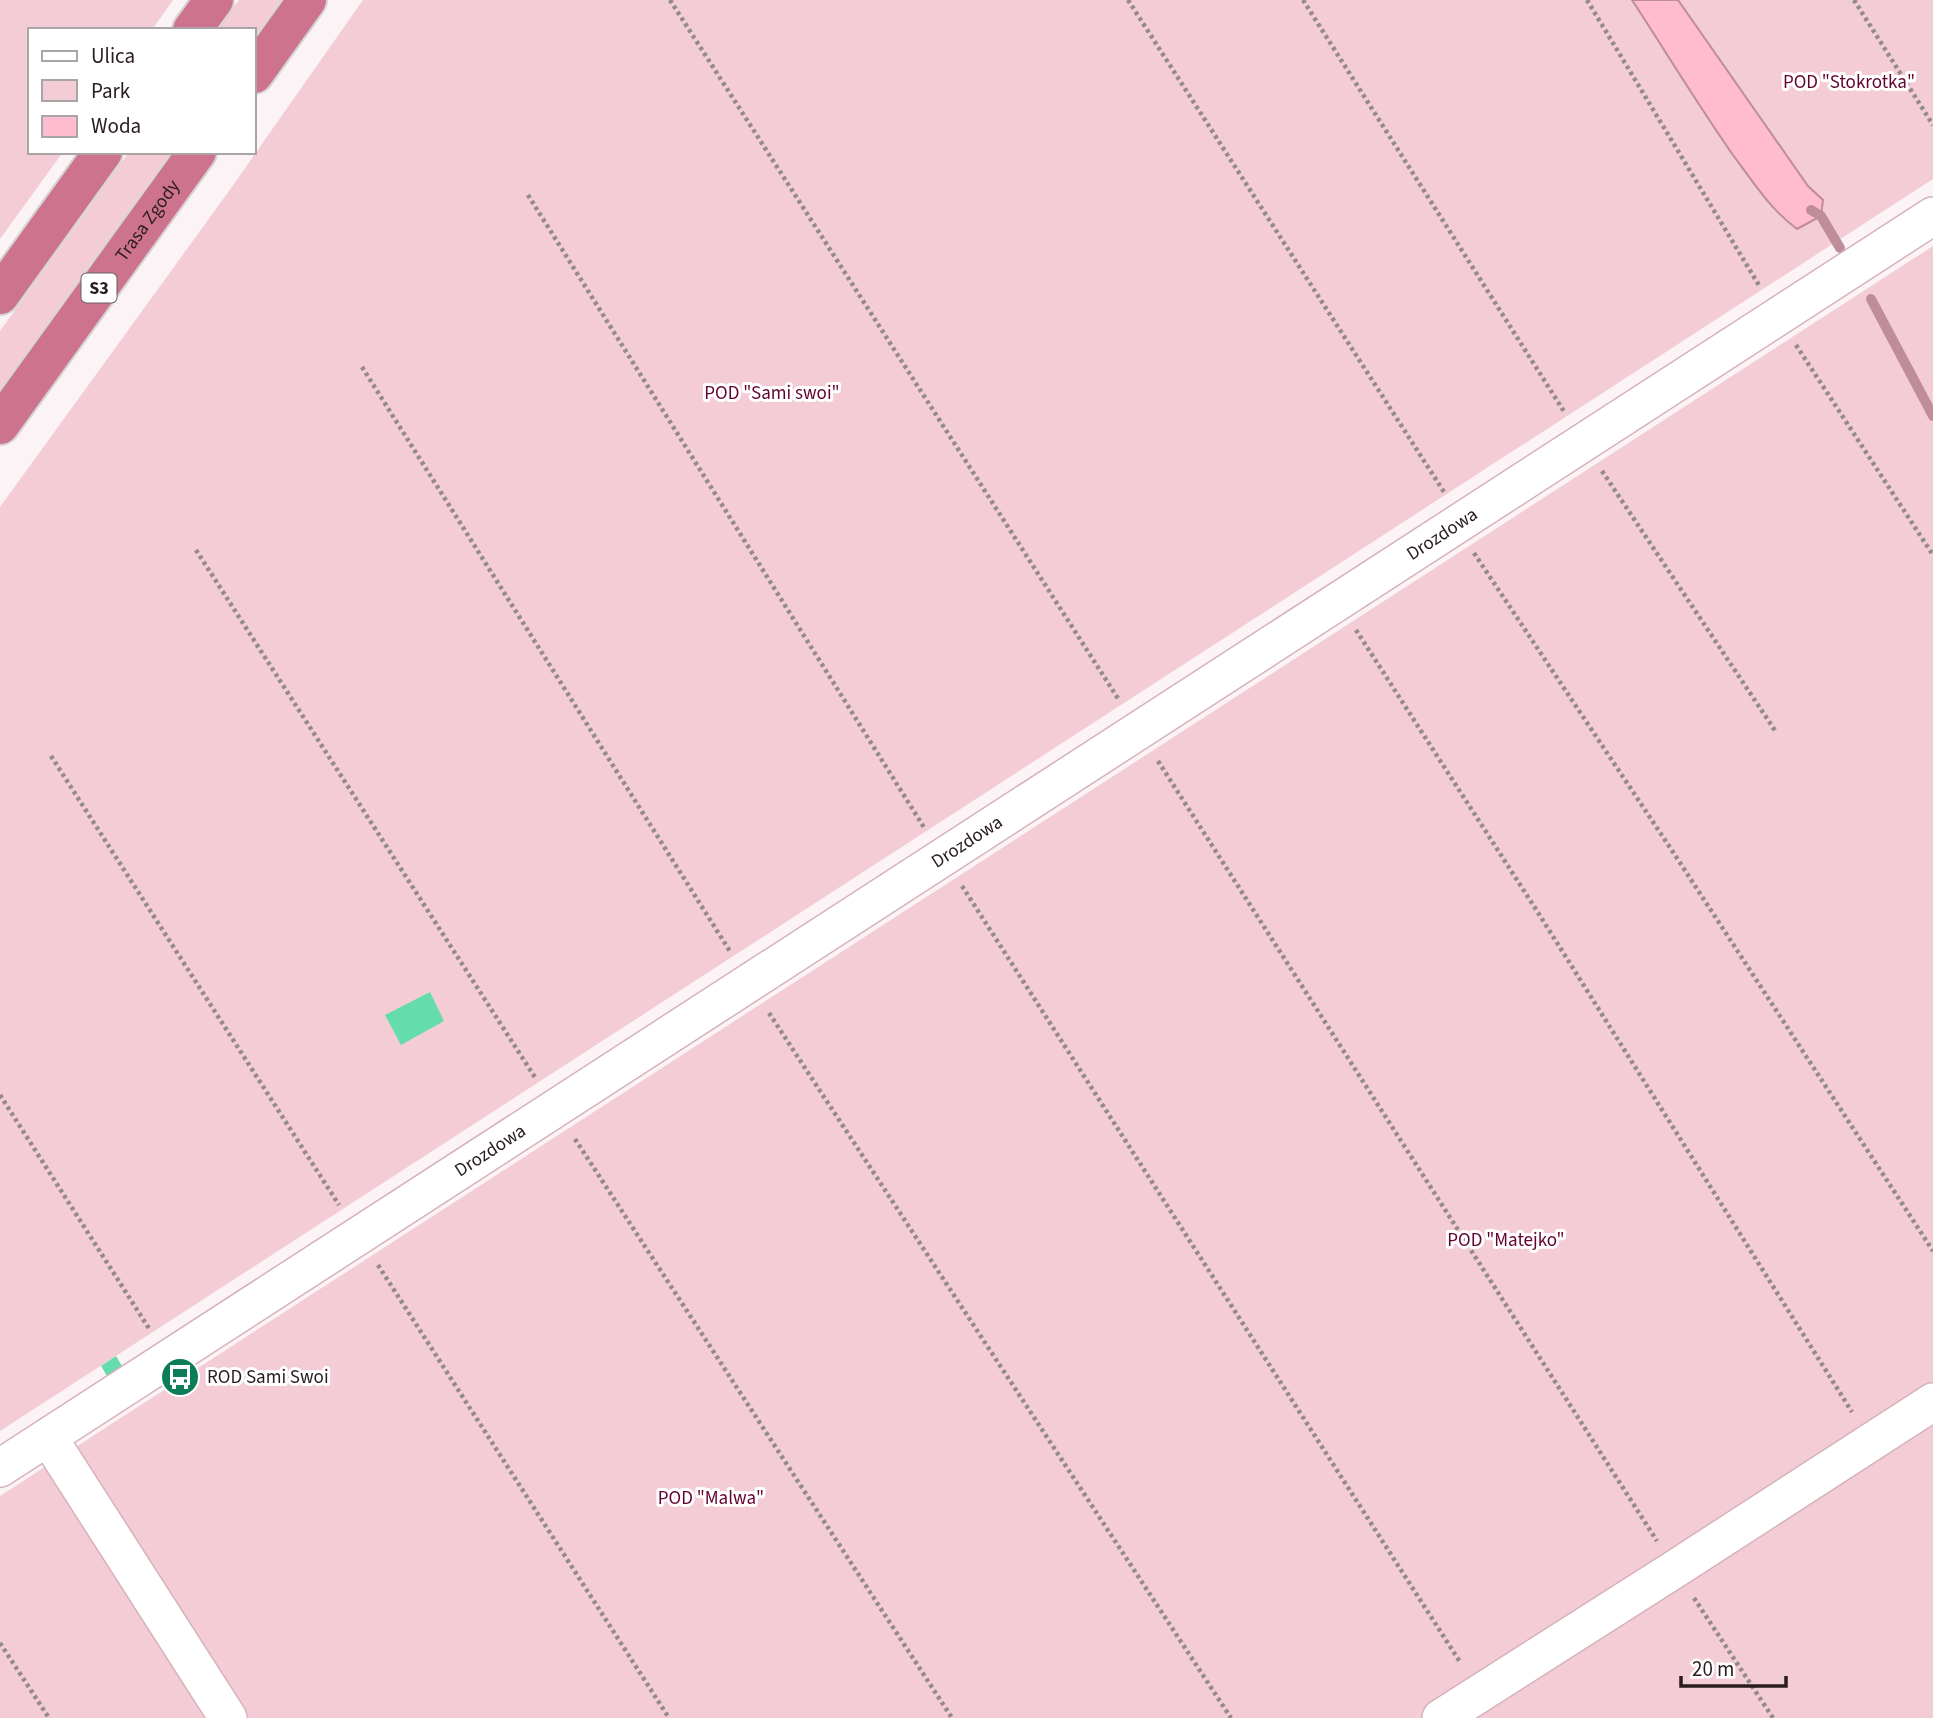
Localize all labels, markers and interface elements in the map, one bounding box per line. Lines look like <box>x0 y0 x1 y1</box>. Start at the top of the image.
legend <box>28 28 256 154</box>
text: Ulica <box>91 41 135 71</box>
park label: POD "Stokrotka" <box>1783 69 1915 96</box>
text: Park <box>91 76 131 106</box>
text: Woda <box>91 111 141 141</box>
street label: Trasa Zgody <box>109 174 186 267</box>
road number: S3 <box>82 274 116 302</box>
park label: POD "Sami swoi" <box>704 380 840 407</box>
street label: Drozdowa <box>1401 501 1483 567</box>
street label: Drozdowa <box>926 809 1008 875</box>
street label: Drozdowa <box>449 1117 531 1184</box>
park label: POD "Matejko" <box>1447 1227 1565 1254</box>
bus stop icon: ROD Sami Swoi <box>159 1356 201 1398</box>
place label: ROD Sami Swoi <box>207 1364 329 1391</box>
park label: POD "Malwa" <box>658 1485 764 1512</box>
scale bar <box>1681 1644 1786 1688</box>
text: 20 m <box>1692 1654 1734 1684</box>

